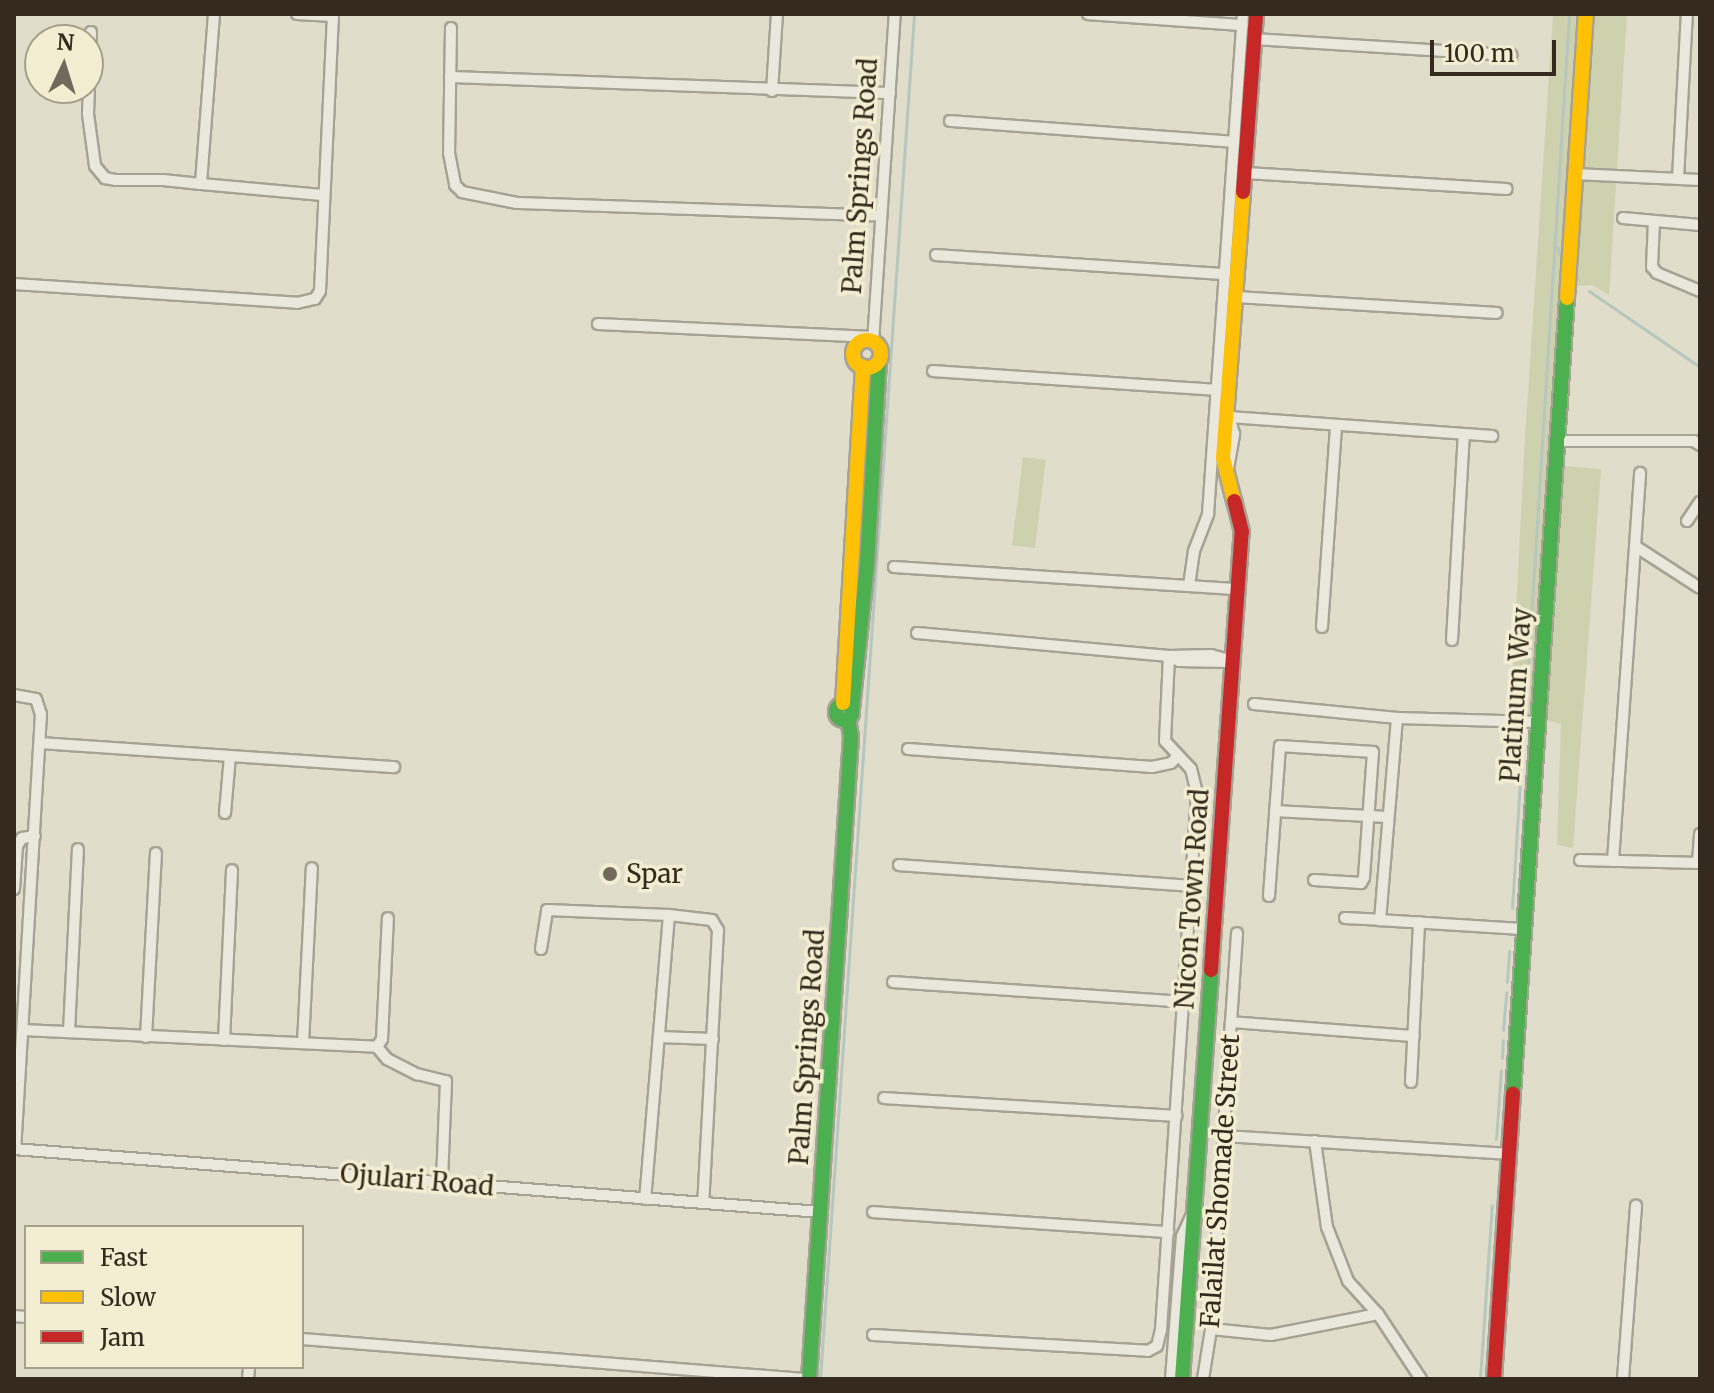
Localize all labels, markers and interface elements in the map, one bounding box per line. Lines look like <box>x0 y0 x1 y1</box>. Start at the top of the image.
north arrow <box>24 24 104 104</box>
scale bar <box>1434 24 1560 74</box>
text: N <box>56 27 75 57</box>
text: 100 m <box>1444 38 1514 69</box>
street label: Palm Springs Road <box>836 57 884 295</box>
street label: Platinum Way <box>1494 607 1538 783</box>
street label: Nicon Town Road <box>1169 788 1215 1010</box>
place label: Spar <box>626 858 683 890</box>
marker: Spar <box>601 865 619 883</box>
street label: Palm Springs Road <box>783 928 831 1166</box>
street label: Falailat Shomade Street <box>1194 1033 1246 1329</box>
street label: Ojulari Road <box>339 1158 495 1202</box>
legend <box>24 1225 304 1369</box>
text: Fast <box>100 1242 148 1273</box>
text: Slow <box>100 1282 156 1313</box>
text: Jam <box>100 1322 145 1353</box>

